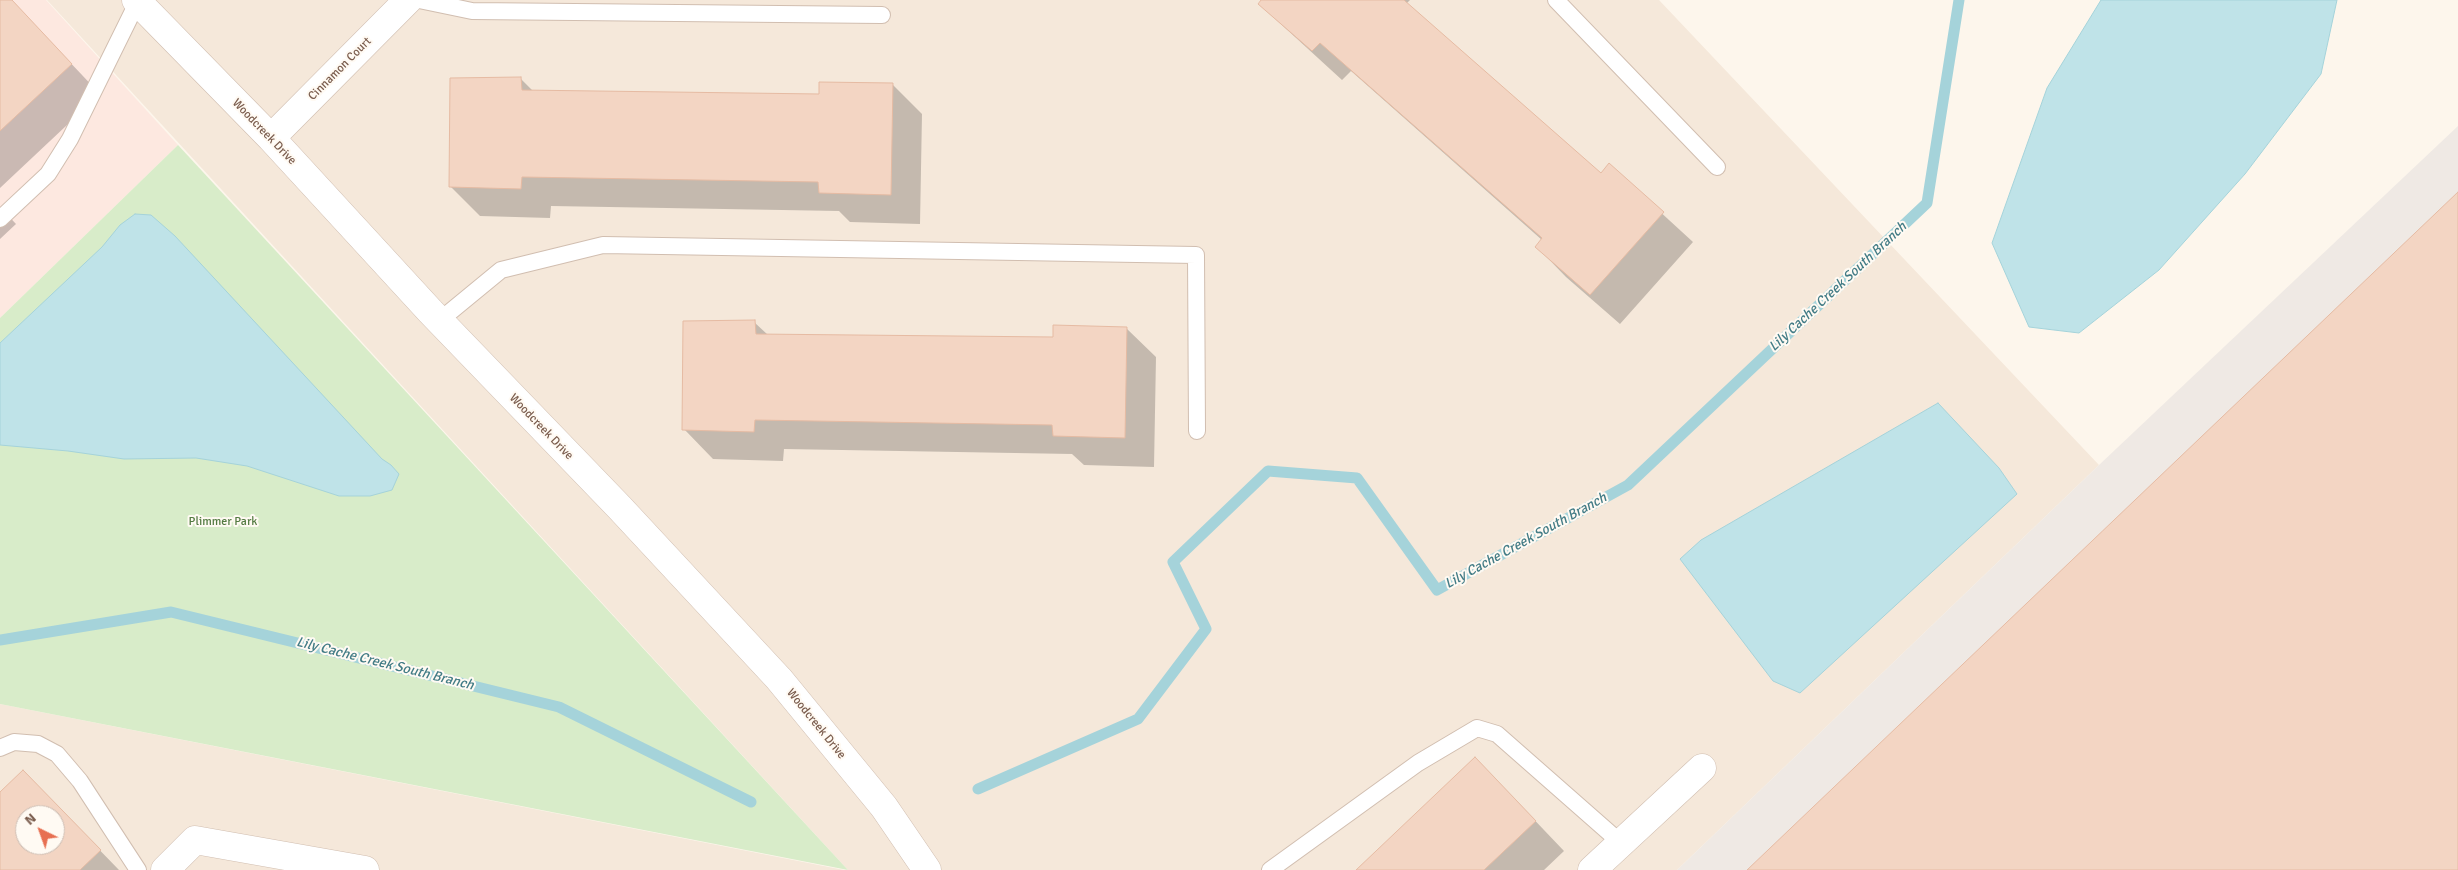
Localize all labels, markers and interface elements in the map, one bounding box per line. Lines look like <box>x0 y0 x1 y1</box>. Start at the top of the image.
street label: Cinnamon Court <box>305 34 375 104</box>
street label: Woodcreek Drive <box>229 96 299 168</box>
water label: Lily Cache Creek South Branch <box>1766 219 1910 355</box>
street label: Woodcreek Drive <box>506 391 576 463</box>
water label: Lily Cache Creek South Branch <box>1442 489 1610 593</box>
park label: Plimmer Park <box>189 515 257 529</box>
water label: Lily Cache Creek South Branch <box>295 634 475 694</box>
street label: Woodcreek Drive <box>783 686 849 762</box>
north arrow <box>15 805 65 855</box>
text: N <box>21 810 40 829</box>

